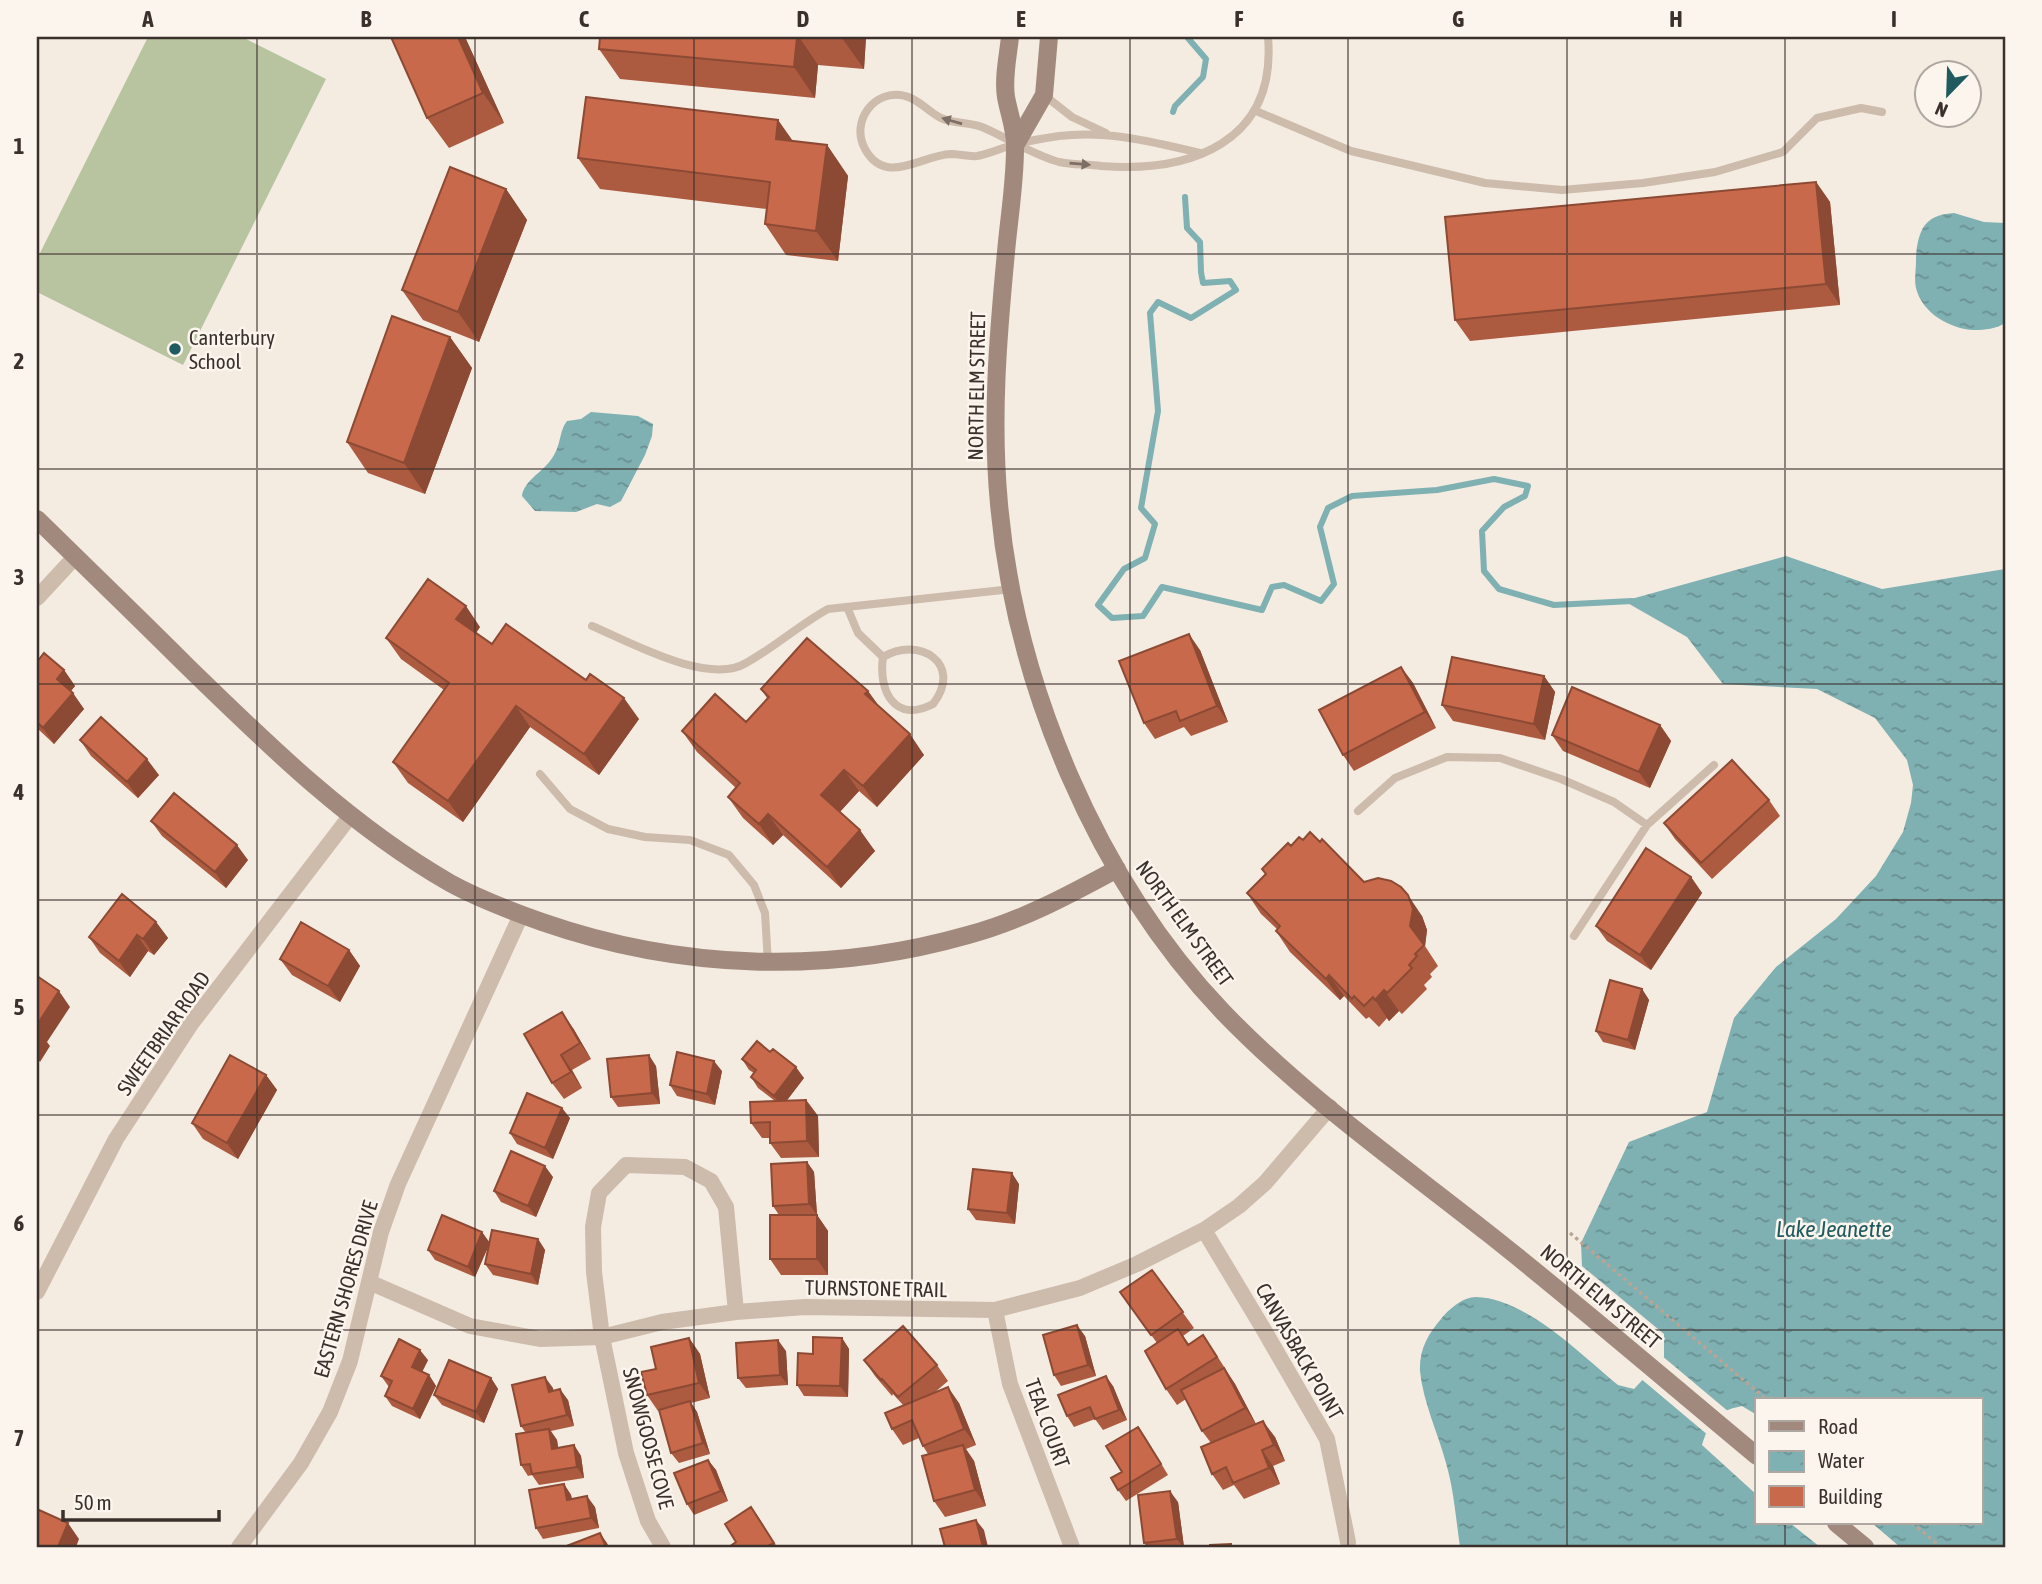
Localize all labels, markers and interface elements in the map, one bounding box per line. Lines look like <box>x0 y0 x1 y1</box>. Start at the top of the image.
text: A <box>141 6 154 32</box>
text: B <box>361 6 372 32</box>
text: C <box>579 6 590 32</box>
text: D <box>797 6 810 32</box>
text: E <box>1016 6 1026 32</box>
text: F <box>1234 6 1244 32</box>
text: G <box>1452 6 1464 32</box>
text: H <box>1669 6 1683 32</box>
text: I <box>1891 6 1897 32</box>
north arrow <box>1912 60 1982 130</box>
text: N <box>1932 97 1951 122</box>
one-way arrow <box>941 115 963 126</box>
text: 1 <box>14 133 25 159</box>
one-way arrow <box>1070 159 1092 170</box>
street label: NORTH ELM STREET <box>963 311 989 461</box>
place label: Canterbury School <box>189 325 275 373</box>
marker: Canterbury School <box>167 341 183 357</box>
text: 2 <box>14 348 24 374</box>
text: 3 <box>14 564 24 590</box>
text: 4 <box>13 779 25 805</box>
street label: NORTH ELM STREET <box>1131 856 1239 990</box>
street label: SWEETBRIAR ROAD <box>112 967 214 1099</box>
text: 5 <box>14 994 25 1020</box>
street label: EASTERN SHORES DRIVE <box>308 1198 382 1380</box>
text: 6 <box>14 1210 25 1236</box>
water label: Lake Jeanette <box>1776 1216 1892 1242</box>
street label: NORTH ELM STREET <box>1536 1239 1666 1353</box>
street label: TURNSTONE TRAIL <box>805 1275 947 1301</box>
street label: CANVASBACK POINT <box>1251 1279 1349 1423</box>
street label: SNOWGOOSE COVE <box>619 1365 679 1511</box>
street label: TEAL COURT <box>1021 1375 1075 1471</box>
legend <box>1755 1398 1982 1524</box>
text: Road <box>1818 1414 1858 1438</box>
text: 7 <box>14 1425 24 1451</box>
text: Water <box>1818 1448 1865 1472</box>
scale bar <box>63 1479 219 1523</box>
text: Building <box>1818 1484 1882 1508</box>
text: 50 m <box>74 1490 112 1514</box>

